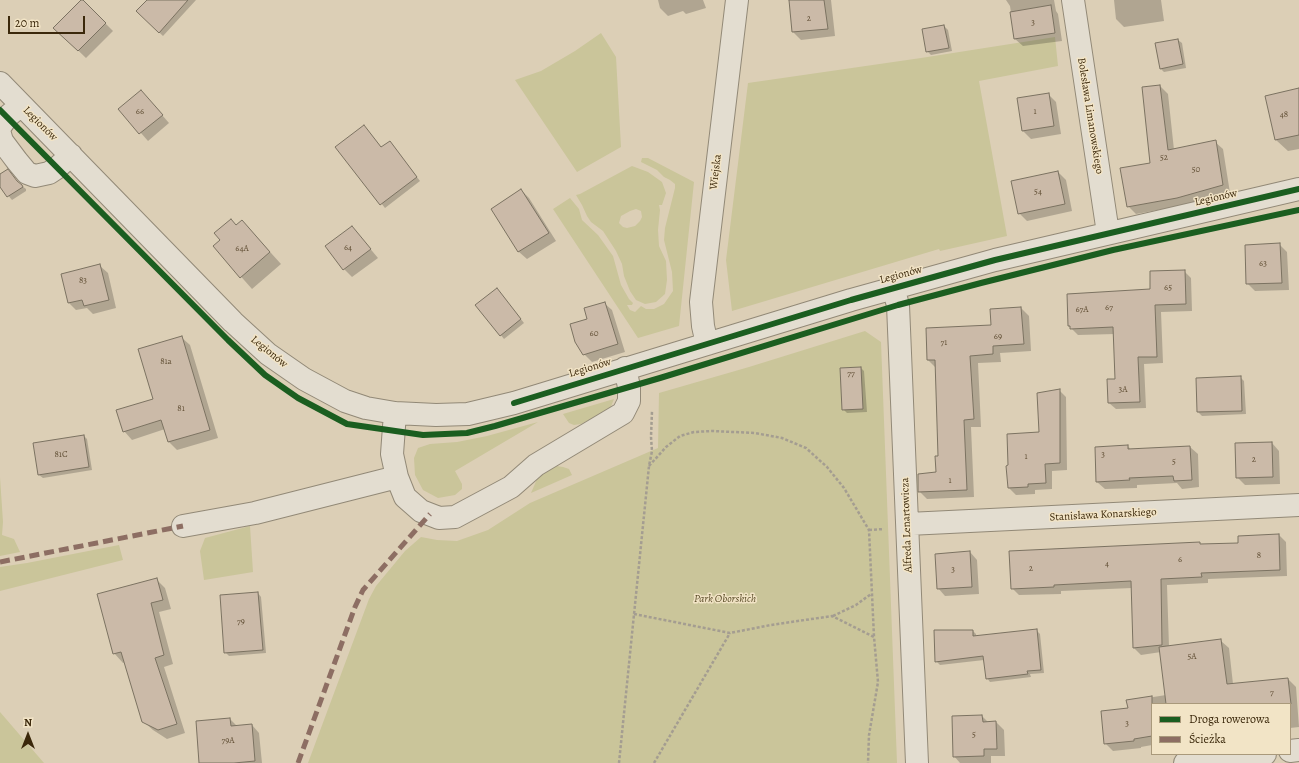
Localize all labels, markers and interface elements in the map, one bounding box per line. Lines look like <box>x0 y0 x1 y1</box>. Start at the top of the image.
scale bar <box>10 8 87 34</box>
house number: 2 <box>807 14 811 24</box>
text: 20 m <box>15 15 39 31</box>
house number: 3 <box>1031 18 1035 28</box>
street label: Bolesława Limanowskiego <box>1074 57 1106 175</box>
street label: Legionów <box>20 104 60 144</box>
house number: 66 <box>136 107 144 117</box>
house number: 1 <box>1033 107 1037 117</box>
house number: 48 <box>1280 110 1288 120</box>
house number: 52 <box>1160 153 1168 163</box>
street label: Wiejska <box>707 154 725 190</box>
house number: 50 <box>1192 165 1200 175</box>
house number: 54 <box>1034 187 1042 197</box>
street label: Legionów <box>1193 187 1239 209</box>
house number: 64 <box>344 243 352 253</box>
house number: 64A <box>235 244 249 254</box>
house number: 63 <box>1259 259 1267 269</box>
street label: Legionów <box>878 263 924 287</box>
house number: 83 <box>79 276 87 286</box>
house number: 65 <box>1164 283 1172 293</box>
house number: 67 <box>1105 303 1113 313</box>
house number: 67A <box>1075 305 1089 315</box>
house number: 60 <box>590 329 598 339</box>
house number: 69 <box>994 332 1002 342</box>
street label: Legionów <box>248 333 290 371</box>
house number: 71 <box>941 338 947 348</box>
street label: Legionów <box>567 355 613 381</box>
house number: 81a <box>160 357 172 367</box>
house number: 77 <box>847 369 855 379</box>
house number: 3A <box>1119 385 1127 395</box>
house number: 81 <box>177 404 185 414</box>
house number: 81C <box>54 450 68 460</box>
house number: 3 <box>1101 450 1105 460</box>
house number: 1 <box>1024 452 1028 462</box>
house number: 2 <box>1252 455 1256 465</box>
house number: 5 <box>1172 457 1176 467</box>
house number: 1 <box>948 476 952 486</box>
street label: Alfreda Lenartowicza <box>899 477 915 573</box>
street label: Stanisława Konarskiego <box>1049 506 1157 524</box>
house number: 8 <box>1257 551 1261 561</box>
house number: 6 <box>1178 555 1182 565</box>
house number: 4 <box>1105 559 1109 569</box>
house number: 2 <box>1029 564 1033 574</box>
house number: 3 <box>951 565 955 575</box>
park label: Park Oborskich <box>694 592 756 606</box>
house number: 79 <box>237 617 245 627</box>
house number: 5A <box>1187 652 1197 662</box>
house number: 7 <box>1270 688 1274 698</box>
legend <box>1151 703 1291 755</box>
text: Droga rowerowa <box>1189 711 1270 727</box>
north arrow <box>8 715 48 755</box>
text: N <box>24 715 32 730</box>
house number: 3 <box>1125 719 1129 729</box>
house number: 5 <box>972 730 976 740</box>
text: Ścieżka <box>1189 731 1226 747</box>
house number: 79A <box>221 736 235 746</box>

